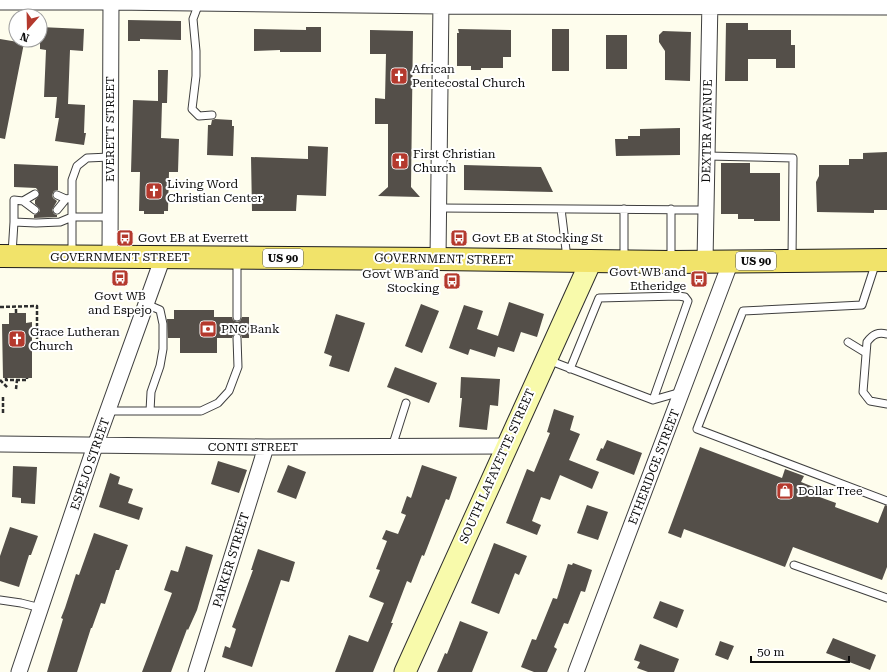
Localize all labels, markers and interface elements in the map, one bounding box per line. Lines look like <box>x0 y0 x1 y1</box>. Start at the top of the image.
north arrow <box>8 8 48 48</box>
text: N <box>18 29 31 44</box>
place label: African Pentecostal Church <box>412 62 525 90</box>
church icon: African Pentecostal Church <box>389 66 409 86</box>
street label: EVERETT STREET <box>103 76 117 182</box>
street label: DEXTER AVENUE <box>699 79 715 183</box>
place label: First Christian Church <box>413 147 496 175</box>
church icon: First Christian Church <box>390 151 410 171</box>
place label: Living Word Christian Center <box>167 177 262 205</box>
church icon: Living Word Christian Center <box>144 181 164 201</box>
bus stop icon: Govt EB at Everrett <box>115 228 135 248</box>
bus stop icon: Govt EB at Stocking St <box>449 228 469 248</box>
place label: Govt EB at Everrett <box>138 231 249 245</box>
place label: Govt EB at Stocking St <box>472 231 603 245</box>
road number: US 90 <box>263 249 303 267</box>
street label: GOVERNMENT STREET <box>50 250 190 264</box>
street label: GOVERNMENT STREET <box>374 251 514 267</box>
road number: US 90 <box>736 252 776 270</box>
place label: Govt WB and Etheridge <box>609 265 686 293</box>
place label: Govt WB and Stocking <box>362 267 439 295</box>
bus stop icon: Govt WB and Espejo <box>110 268 130 288</box>
bus stop icon: Govt WB and Etheridge <box>689 269 709 289</box>
bus stop icon: Govt WB and Stocking <box>442 271 462 291</box>
place label: Govt WB and Espejo <box>88 289 152 317</box>
bank icon: PNC Bank <box>198 319 218 339</box>
place label: PNC Bank <box>221 322 280 336</box>
place label: Grace Lutheran Church <box>30 325 120 353</box>
church icon: Grace Lutheran Church <box>7 329 27 349</box>
street label: SOUTH LAFAYETTE STREET <box>457 387 537 545</box>
street label: ETHERIDGE STREET <box>626 407 682 527</box>
street label: ESPEJO STREET <box>68 416 112 512</box>
street label: CONTI STREET <box>208 440 298 454</box>
shop icon: Dollar Tree <box>775 481 795 501</box>
place label: Dollar Tree <box>798 484 863 498</box>
street label: PARKER STREET <box>210 511 252 609</box>
scale bar <box>751 638 849 664</box>
text: 50 m <box>757 645 784 659</box>

